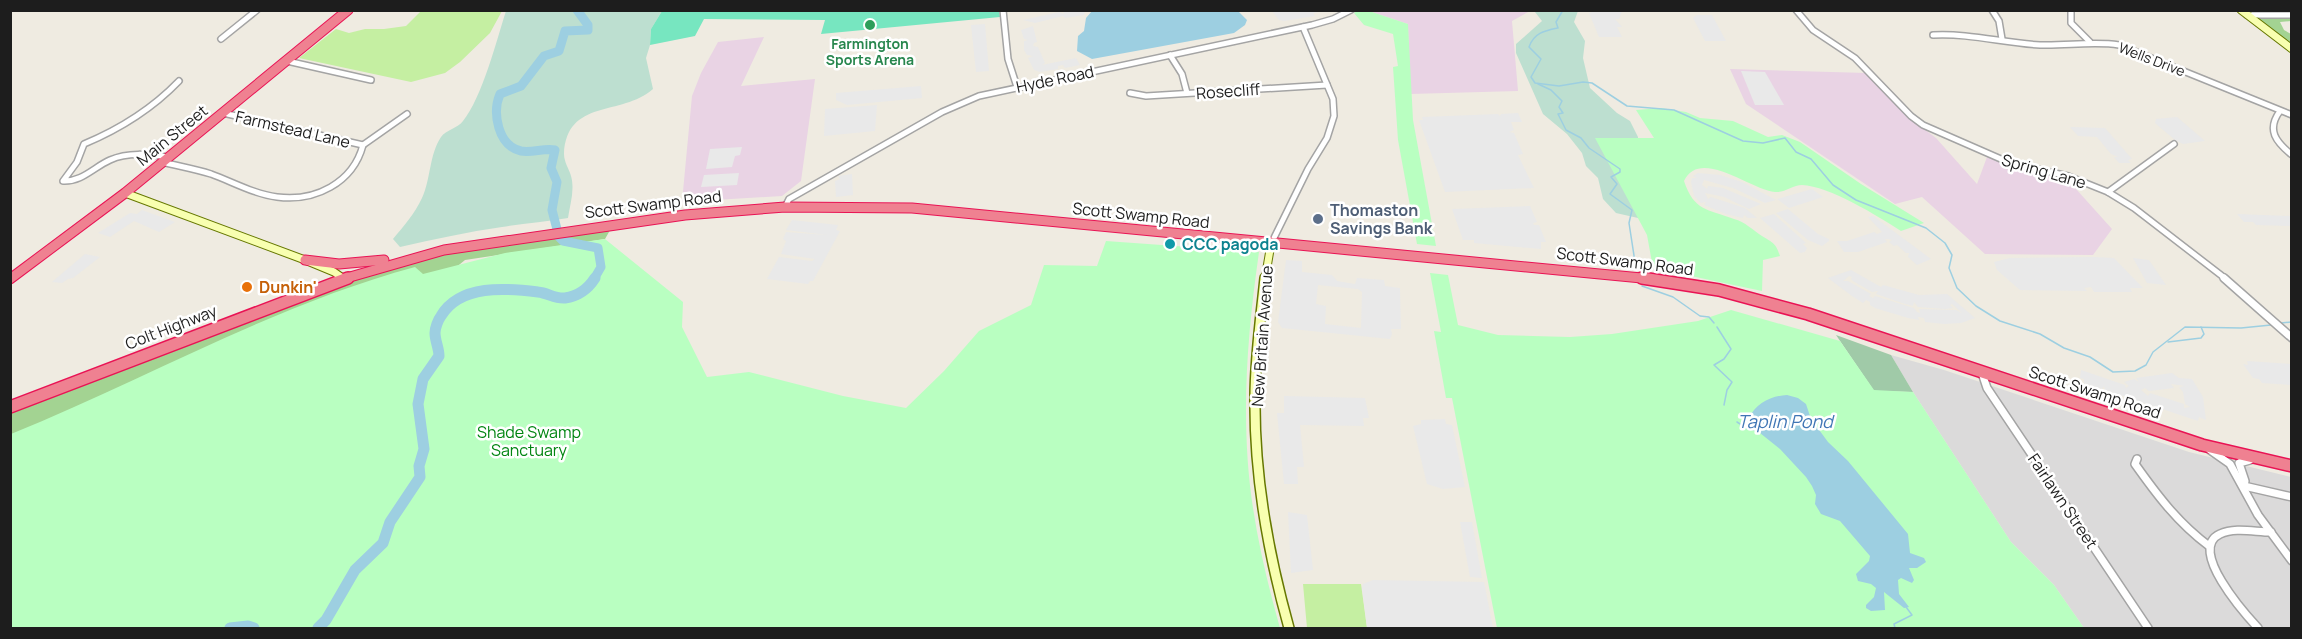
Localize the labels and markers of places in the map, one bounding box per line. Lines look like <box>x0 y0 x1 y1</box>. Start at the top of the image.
marker: Farmington Sports Arena <box>863 18 877 32</box>
place label: Farmington Sports Arena <box>826 34 914 69</box>
place label: Thomaston Savings Bank <box>1330 199 1433 239</box>
marker: Thomaston Savings Bank <box>1311 212 1325 226</box>
place label: CCC pagoda <box>1182 233 1279 255</box>
marker: CCC pagoda <box>1163 237 1177 251</box>
place label: Dunkin' <box>259 276 317 298</box>
marker: Dunkin' <box>240 280 254 294</box>

